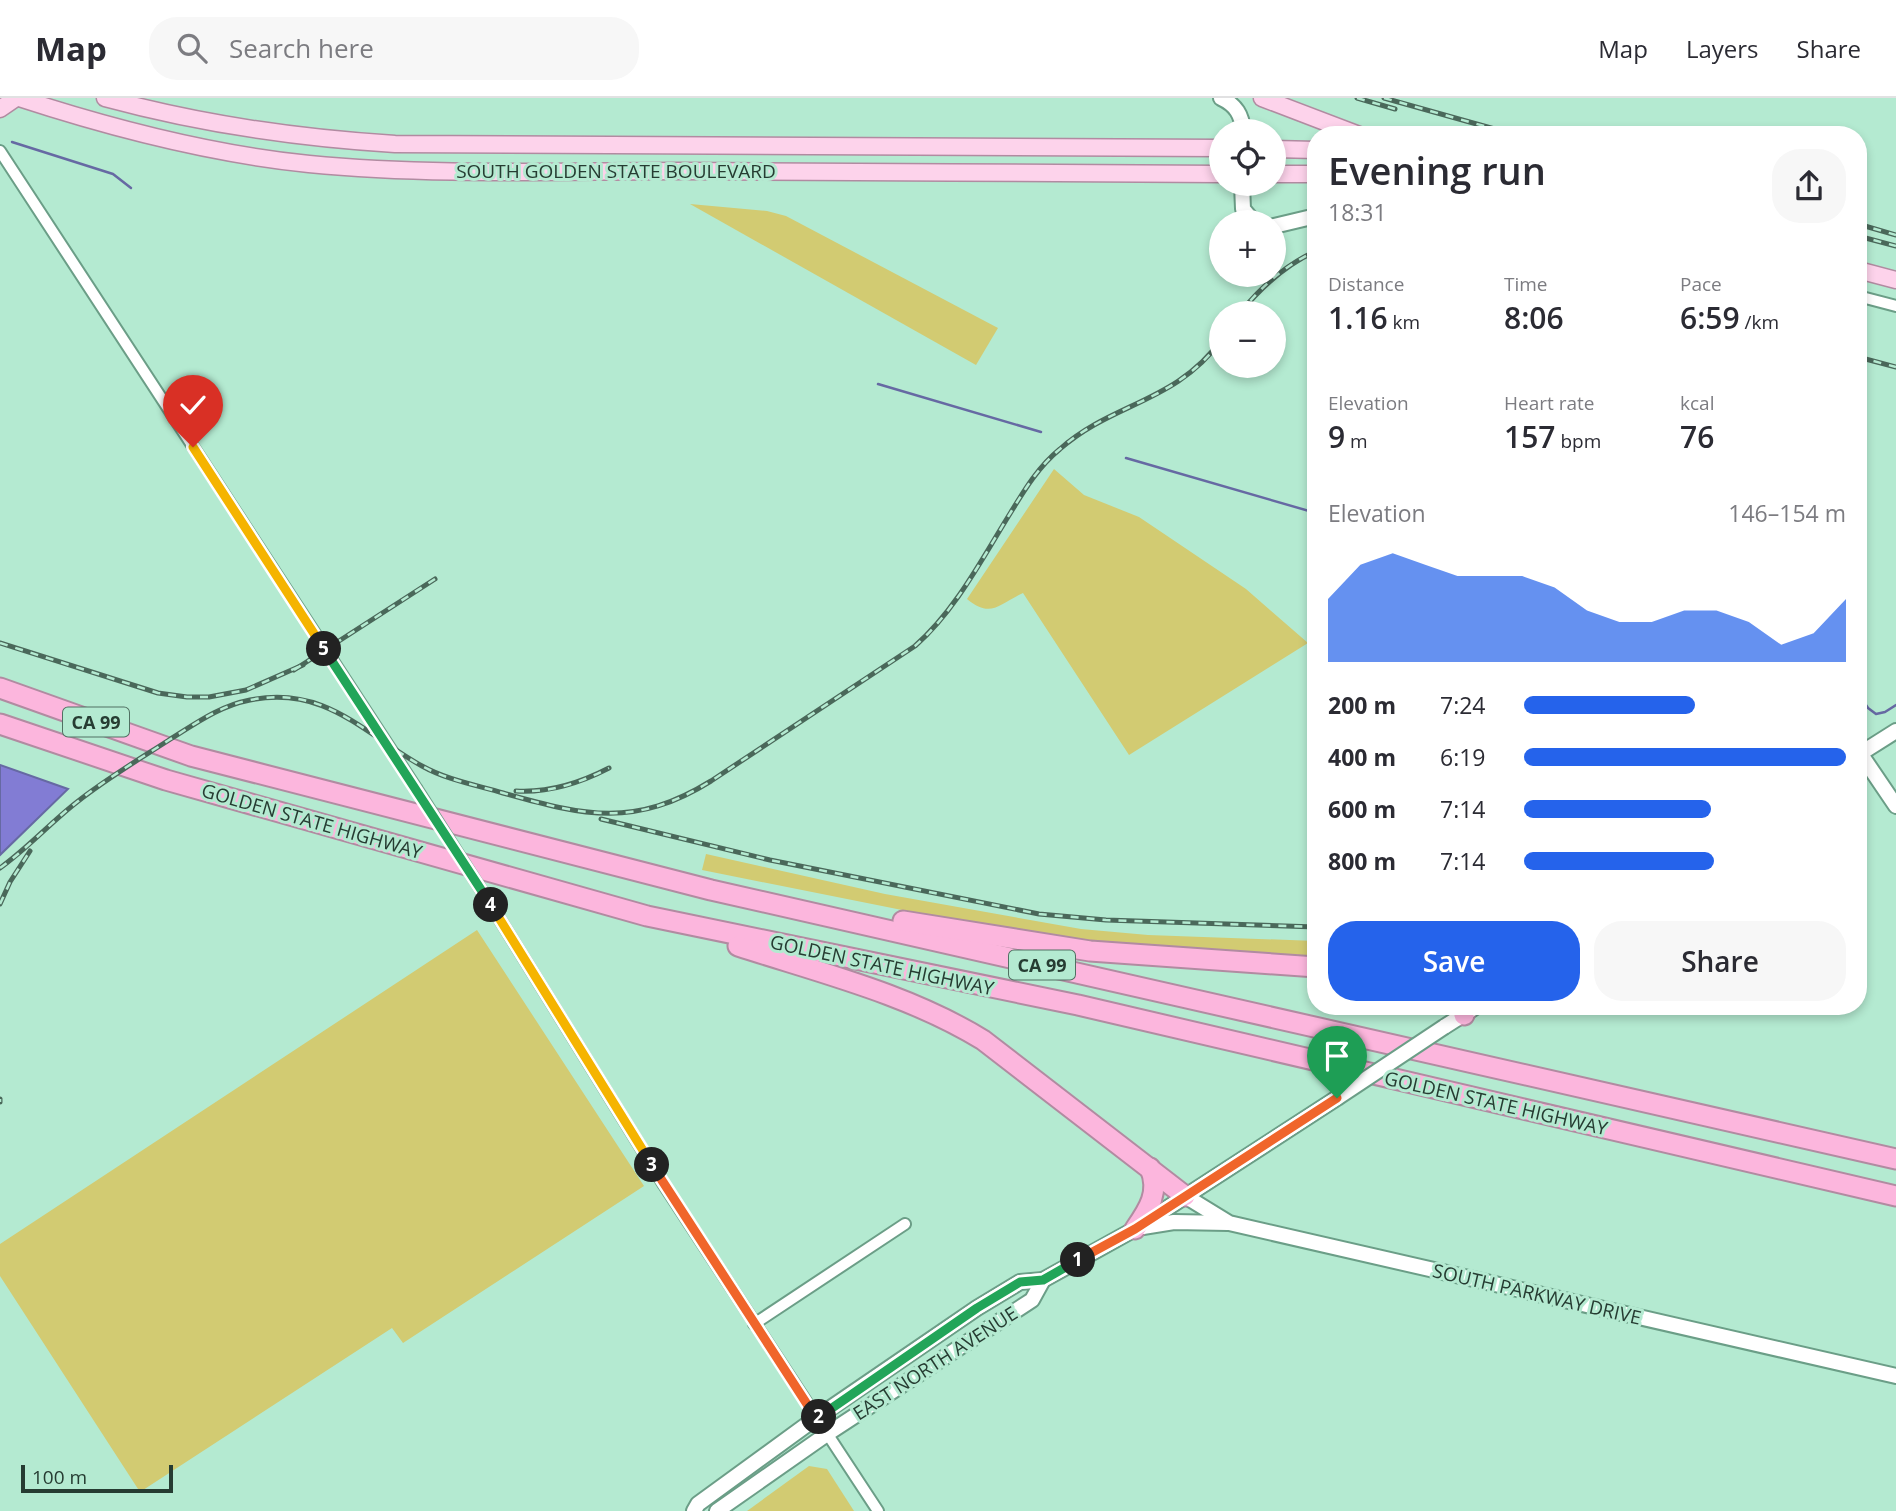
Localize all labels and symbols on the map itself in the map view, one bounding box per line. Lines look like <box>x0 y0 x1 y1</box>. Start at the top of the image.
street label: SOUTH GOLDEN STATE BOULEVARD <box>456 158 776 184</box>
pin <box>163 375 223 447</box>
pin: 5 <box>306 632 342 666</box>
road number: CA 99 <box>63 708 129 736</box>
street label: GOLDEN STATE HIGHWAY <box>199 777 426 865</box>
pin: 4 <box>474 888 508 922</box>
street label: GOLDEN STATE HIGHWAY <box>768 929 997 1002</box>
road number: CA 99 <box>1009 950 1075 980</box>
pin <box>1307 1026 1367 1098</box>
street label: GOLDEN STATE HIGHWAY <box>1382 1065 1610 1141</box>
pin: 3 <box>634 1148 670 1182</box>
pin: 1 <box>1060 1242 1096 1278</box>
street label: SOUTH PARKWAY DRIVE <box>1430 1257 1644 1331</box>
street label: EAST NORTH AVENUE <box>848 1300 1022 1426</box>
pin: 2 <box>802 1400 836 1434</box>
scale bar <box>21 1462 173 1494</box>

